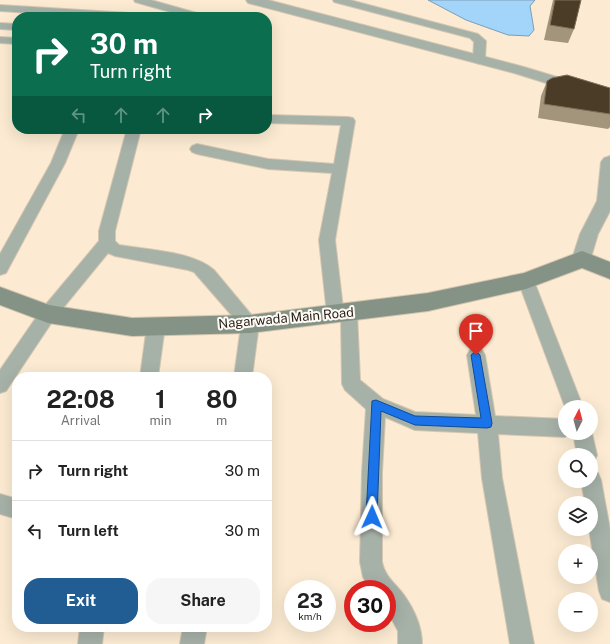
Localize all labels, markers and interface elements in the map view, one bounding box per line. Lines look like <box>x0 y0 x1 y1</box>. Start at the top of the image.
text: 30 m <box>90 27 158 60</box>
icon: right <box>24 28 76 80</box>
text: Turn right <box>90 61 172 82</box>
icon: left <box>68 104 90 126</box>
icon: ahead <box>110 104 132 126</box>
icon: ahead <box>152 104 174 126</box>
icon: right <box>194 104 216 126</box>
street label: Nagarwada Main Road <box>218 305 354 331</box>
pin <box>459 314 493 355</box>
icon: arrive <box>465 320 487 342</box>
text: 22:08 <box>46 385 115 413</box>
text: 1 <box>155 385 166 413</box>
text: 80 <box>206 385 237 413</box>
north arrow <box>558 400 598 440</box>
map controls <box>558 400 598 632</box>
text: Arrival <box>61 413 101 428</box>
text: min <box>149 413 171 428</box>
text: m <box>216 413 227 428</box>
button: search <box>558 448 598 488</box>
icon: right <box>24 460 46 482</box>
text: Turn right <box>58 462 128 479</box>
text: 30 m <box>225 462 260 479</box>
position arrow <box>351 496 393 538</box>
button: layers <box>558 496 598 536</box>
icon: left <box>24 520 46 542</box>
text: Turn left <box>58 522 119 539</box>
text: 30 m <box>225 522 260 539</box>
button: + <box>558 544 598 584</box>
button: Exit <box>24 578 138 624</box>
button: Share <box>146 578 260 624</box>
speed limit sign: 30 <box>344 580 396 632</box>
text: 23 <box>297 589 323 613</box>
button: − <box>558 592 598 632</box>
text: km/h <box>298 610 322 622</box>

